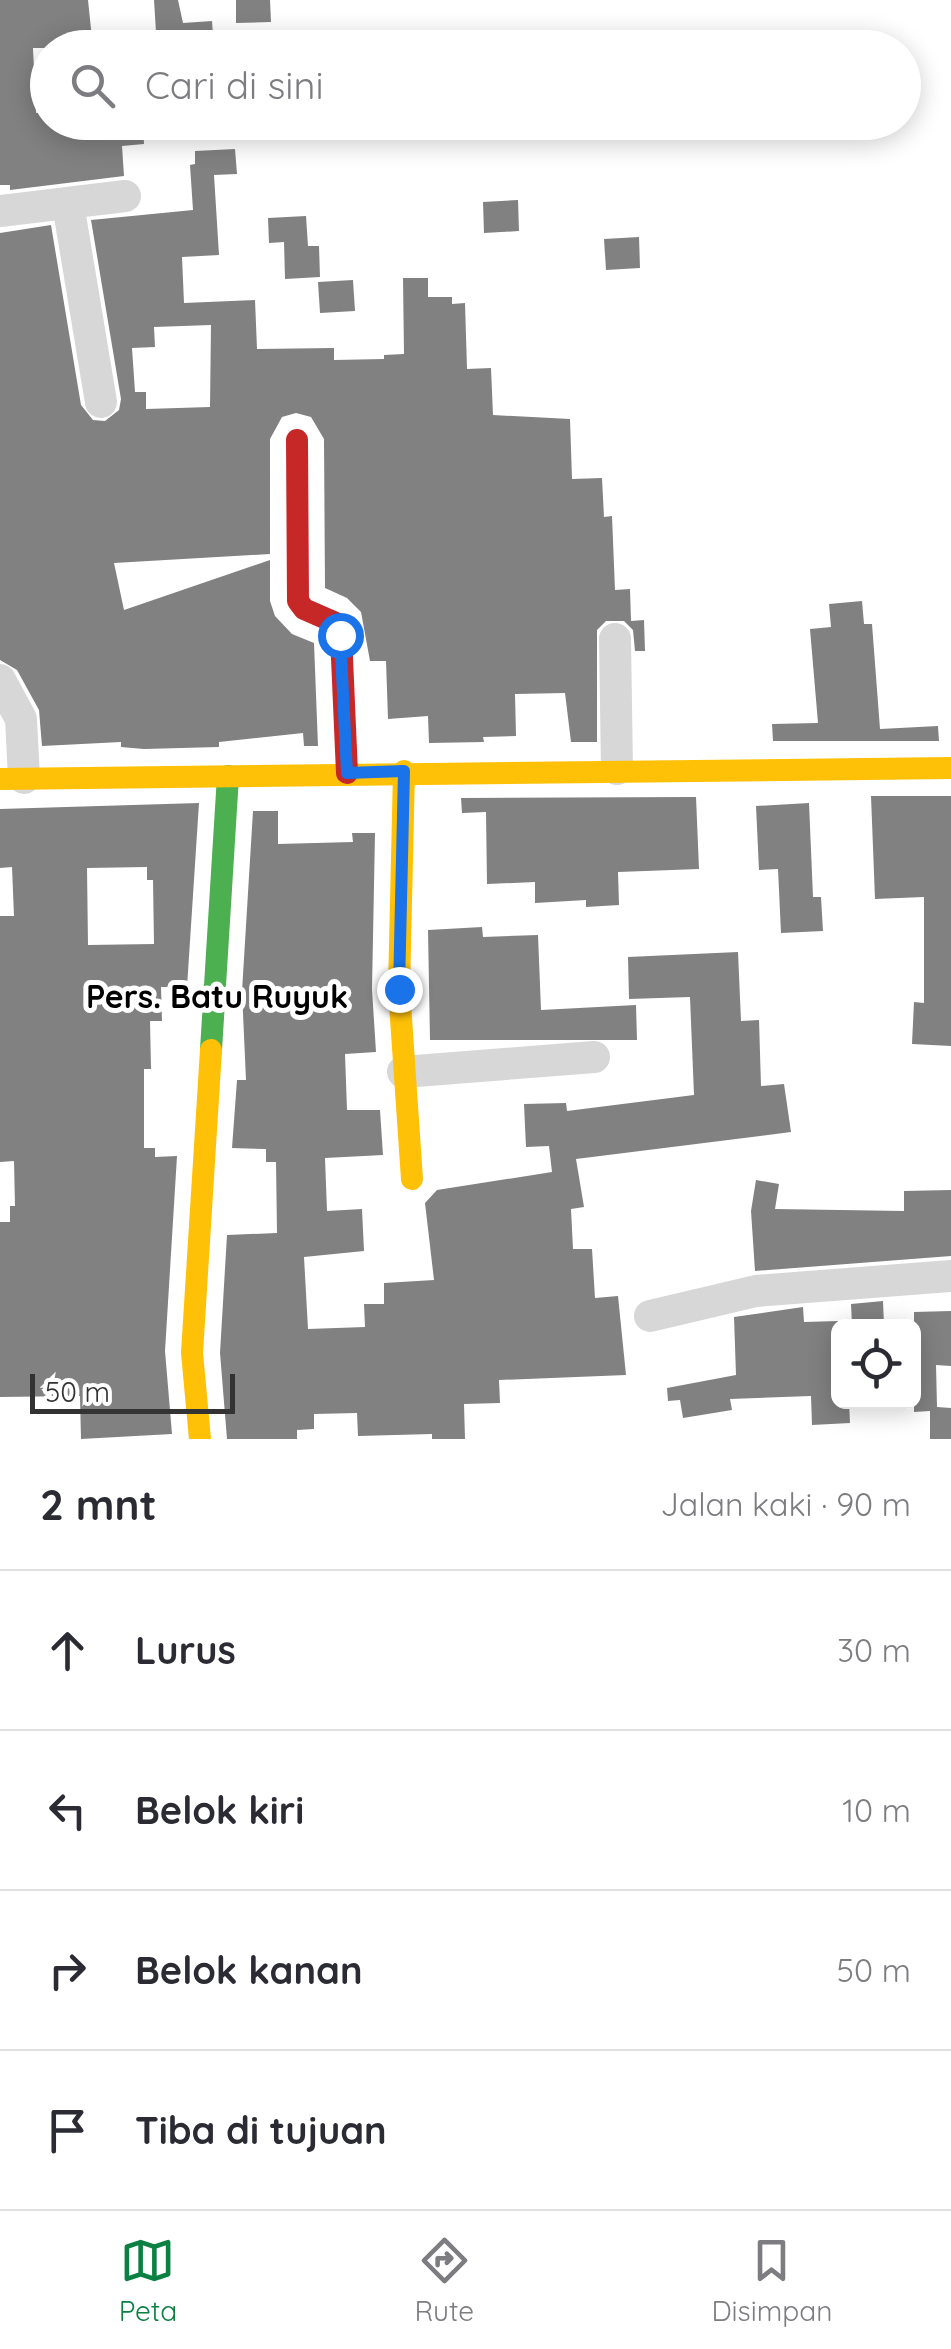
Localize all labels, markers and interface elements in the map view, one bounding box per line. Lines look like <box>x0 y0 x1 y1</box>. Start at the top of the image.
search box <box>30 30 921 140</box>
icon: search <box>65 58 120 113</box>
text: Cari di sini <box>145 61 324 109</box>
route start <box>318 613 364 659</box>
route end <box>377 967 423 1013</box>
district label: Pers. Batu Ruyuk <box>86 976 348 1016</box>
map controls <box>831 1319 921 1409</box>
button: locate <box>831 1319 921 1409</box>
scale bar <box>30 1369 235 1414</box>
text: 50 m <box>45 1374 110 1409</box>
text: 2 mnt <box>40 1478 157 1531</box>
text: Jalan kaki · 90 m <box>660 1484 911 1524</box>
icon: ahead <box>40 1623 95 1678</box>
text: Lurus <box>135 1626 236 1674</box>
text: 30 m <box>837 1630 911 1670</box>
icon: left <box>40 1783 95 1838</box>
text: Belok kiri <box>135 1786 304 1834</box>
text: 10 m <box>842 1790 911 1830</box>
icon: right <box>40 1943 95 1998</box>
text: Belok kanan <box>135 1946 363 1994</box>
text: 50 m <box>837 1950 911 1990</box>
icon: arrive <box>40 2103 95 2158</box>
text: Tiba di tujuan <box>135 2106 387 2154</box>
tab: Peta <box>119 2233 177 2328</box>
tab: Rute <box>415 2233 474 2328</box>
tab: Disimpan <box>711 2233 832 2328</box>

